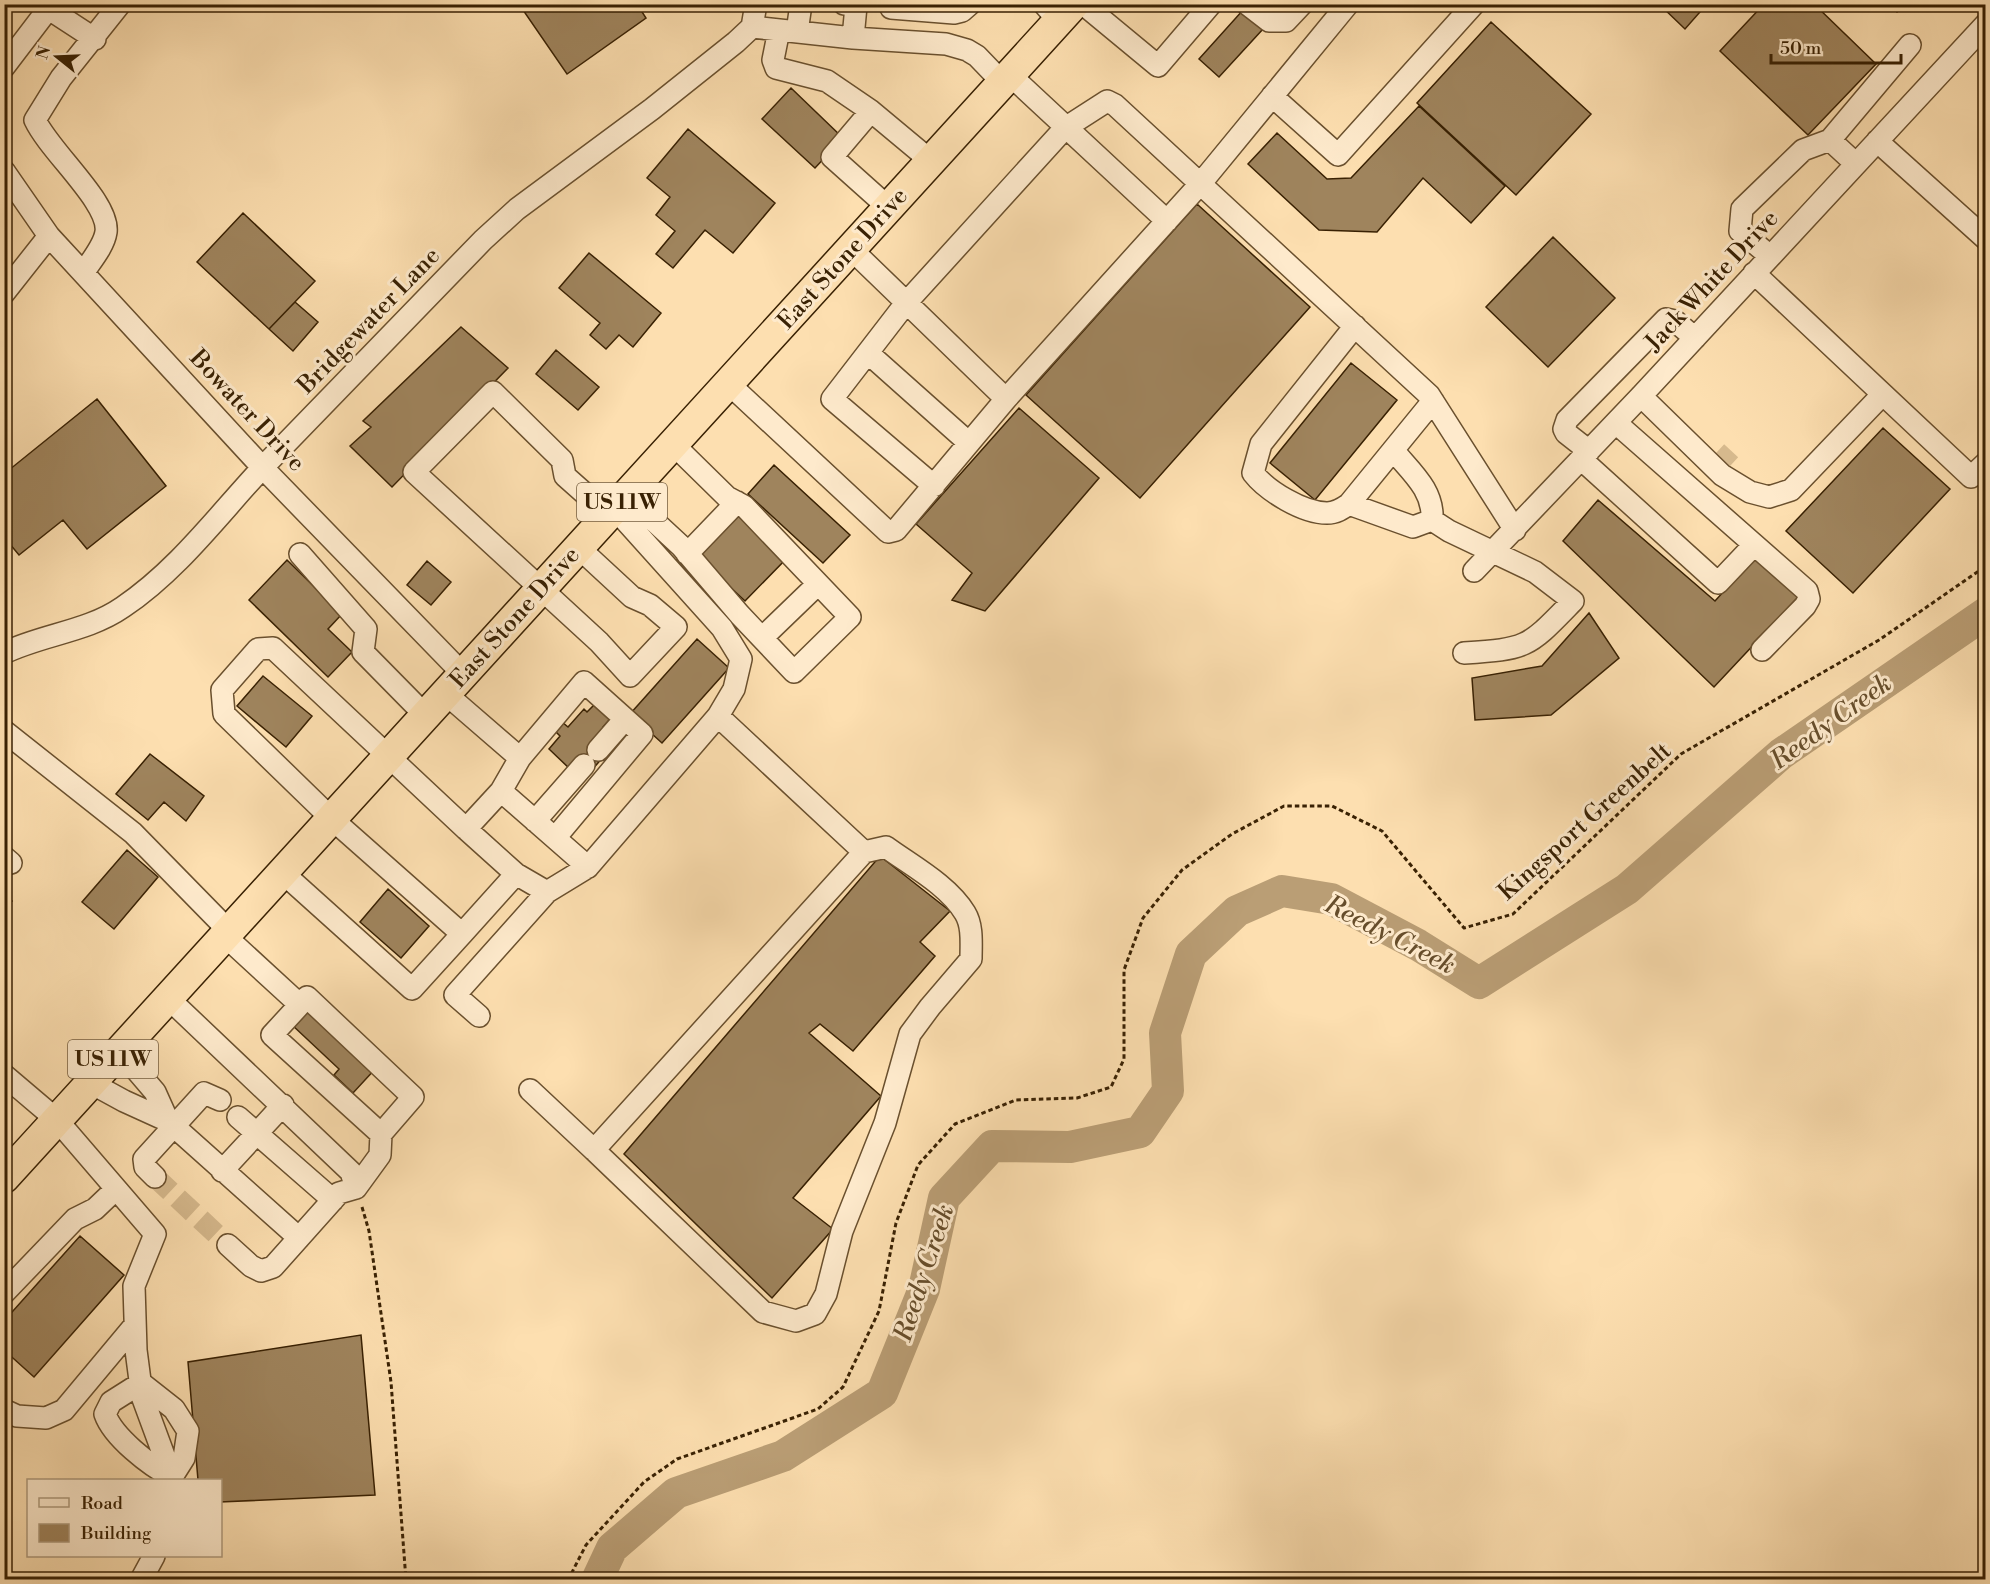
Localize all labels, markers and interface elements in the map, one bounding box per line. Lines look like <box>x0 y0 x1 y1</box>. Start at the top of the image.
north arrow <box>27 27 87 87</box>
scale bar <box>1771 27 1902 65</box>
text: 50 m <box>1780 37 1822 60</box>
text: N <box>32 43 55 62</box>
street label: East Stone Drive <box>771 182 915 336</box>
street label: Jack White Drive <box>1638 204 1785 359</box>
street label: Bridgewater Lane <box>291 241 447 401</box>
street label: Bowater Drive <box>182 343 311 478</box>
road number: US 11W <box>577 483 667 521</box>
street label: East Stone Drive <box>443 541 587 695</box>
water label: Reedy Creek <box>1763 667 1898 777</box>
street label: Kingsport Greenbelt <box>1492 736 1678 908</box>
water label: Reedy Creek <box>1318 888 1461 982</box>
road number: US 11W <box>68 1040 158 1078</box>
water label: Reedy Creek <box>887 1200 961 1347</box>
legend <box>27 1479 222 1557</box>
text: Road <box>81 1492 124 1515</box>
text: Building <box>80 1522 152 1545</box>

